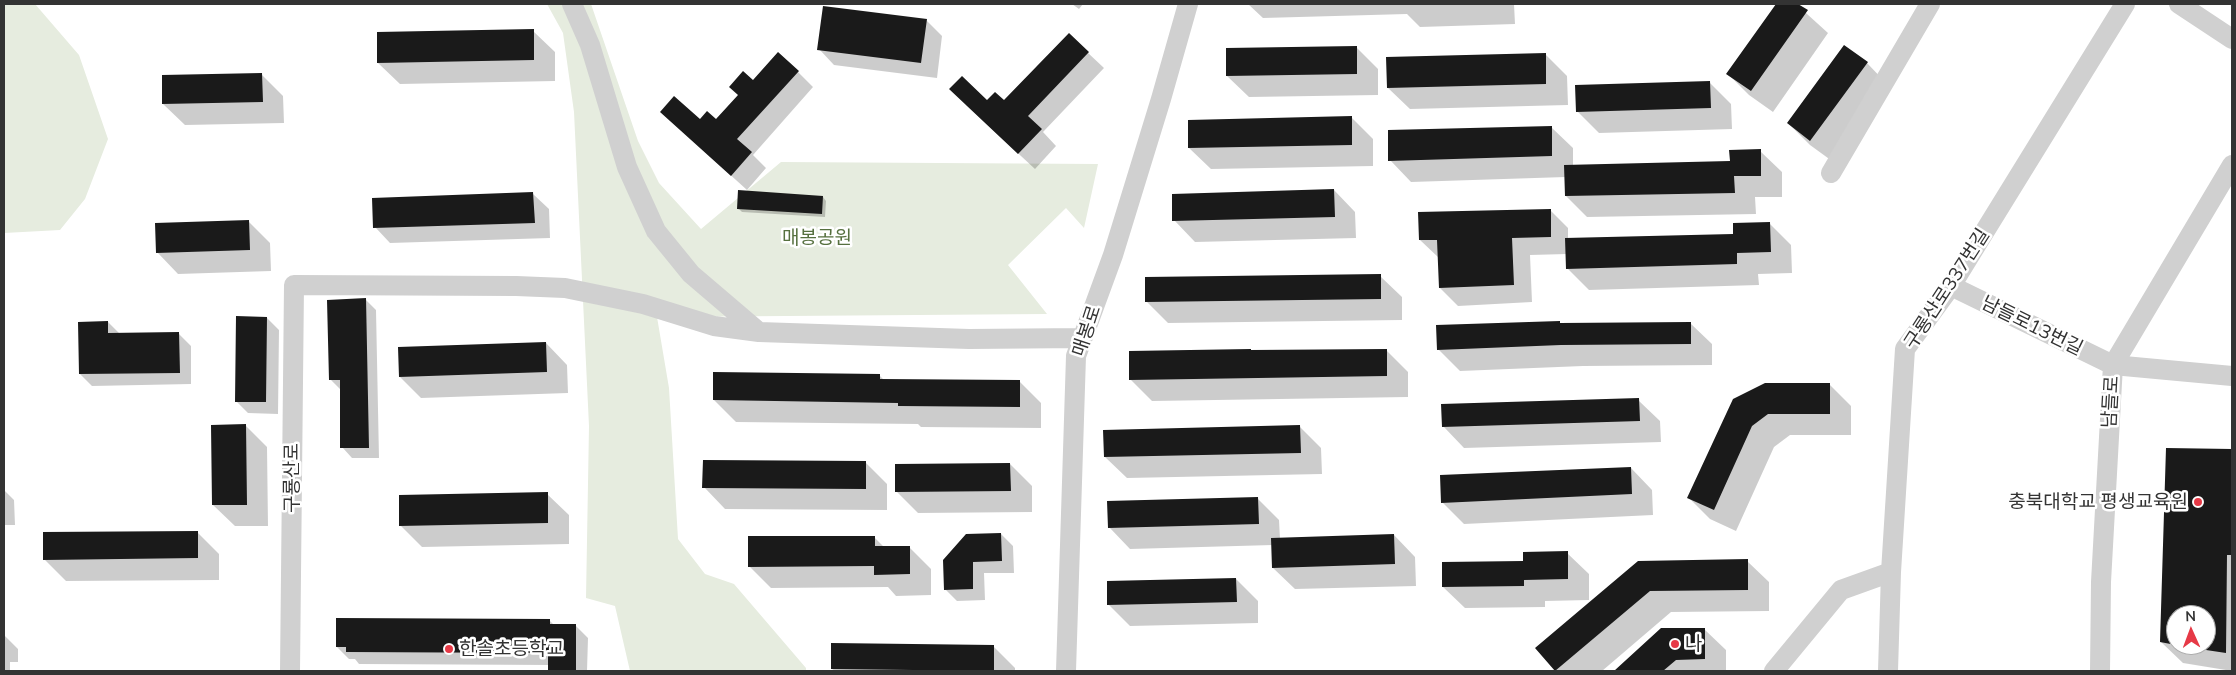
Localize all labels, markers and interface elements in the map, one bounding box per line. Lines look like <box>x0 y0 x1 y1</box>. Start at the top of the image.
street label: 구룡산로337번길 <box>1900 224 1994 354</box>
park label: 매봉공원 <box>782 227 852 249</box>
street label: 남들로13번길 <box>1977 292 2087 360</box>
street label: 매봉로 <box>1068 303 1106 359</box>
street label: 남들로 <box>2098 375 2124 429</box>
street label: 구룡산로 <box>281 443 303 513</box>
place label: 충북대학교 평생교육원 <box>2008 491 2188 513</box>
marker: 충북대학교 평생교육원 <box>2192 496 2204 508</box>
north arrow <box>2166 605 2216 655</box>
text: N <box>2185 607 2196 625</box>
place label: 나 <box>1685 633 1702 655</box>
place label: 한솔초등학교 <box>459 638 564 660</box>
marker: 나 <box>1669 638 1681 650</box>
marker: 한솔초등학교 <box>443 643 455 655</box>

